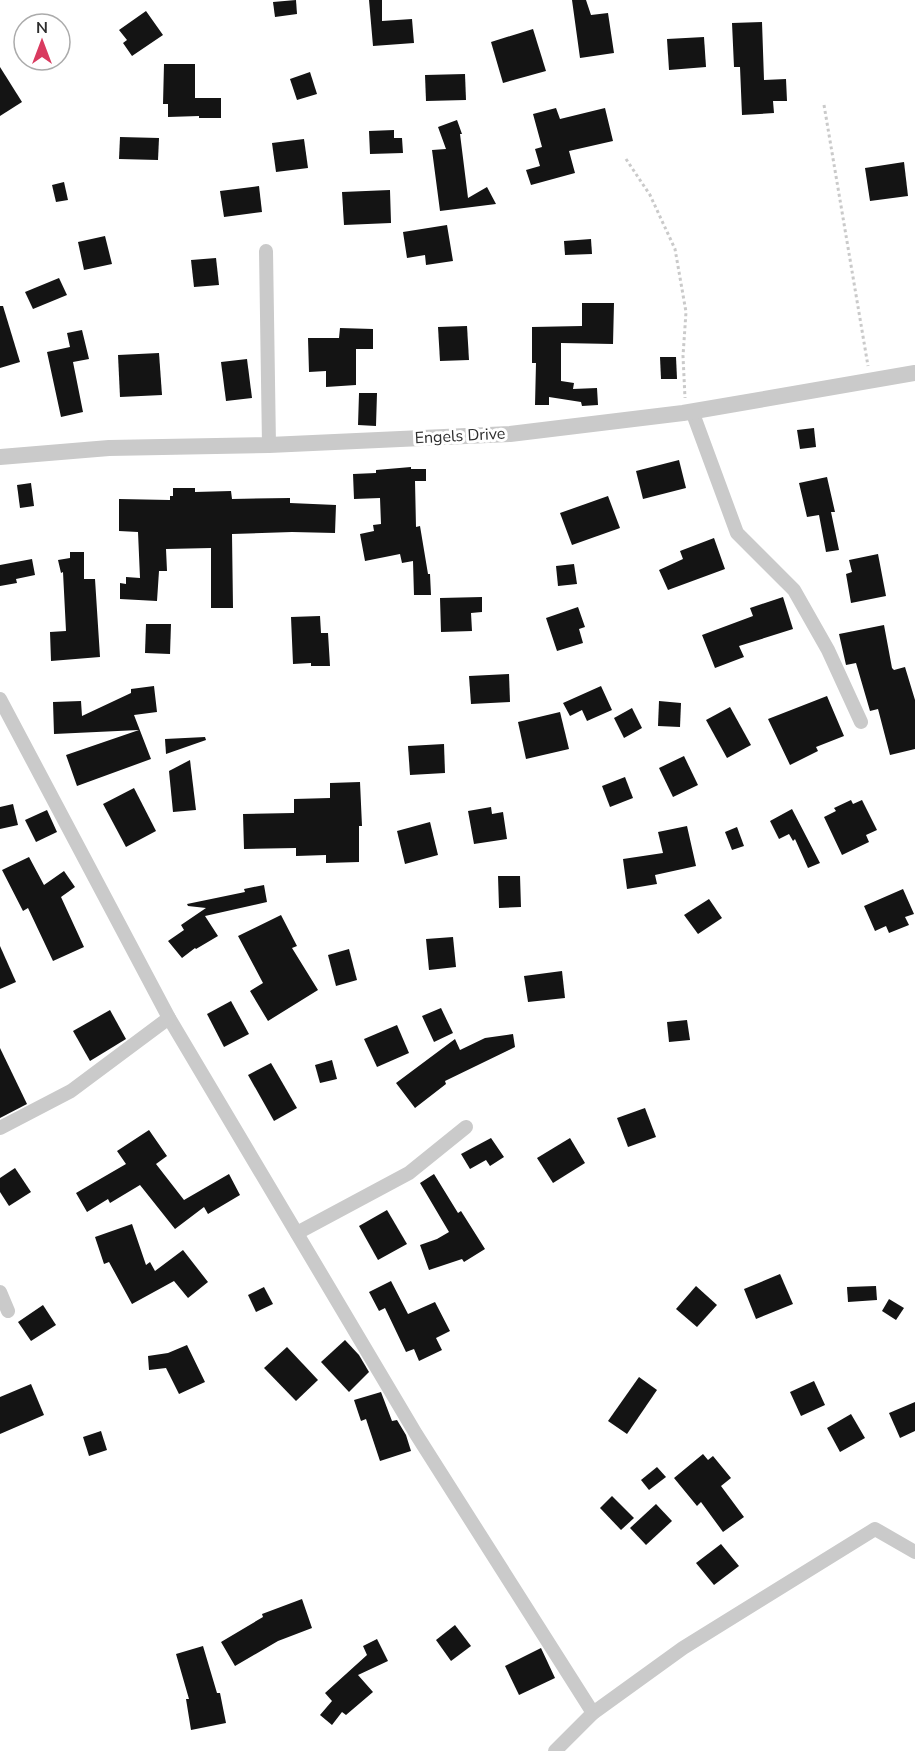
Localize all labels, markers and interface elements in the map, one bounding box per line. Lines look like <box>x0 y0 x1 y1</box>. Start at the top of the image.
north arrow <box>12 12 72 72</box>
text: N <box>36 17 48 39</box>
street label: Engels Drive <box>414 423 506 449</box>

